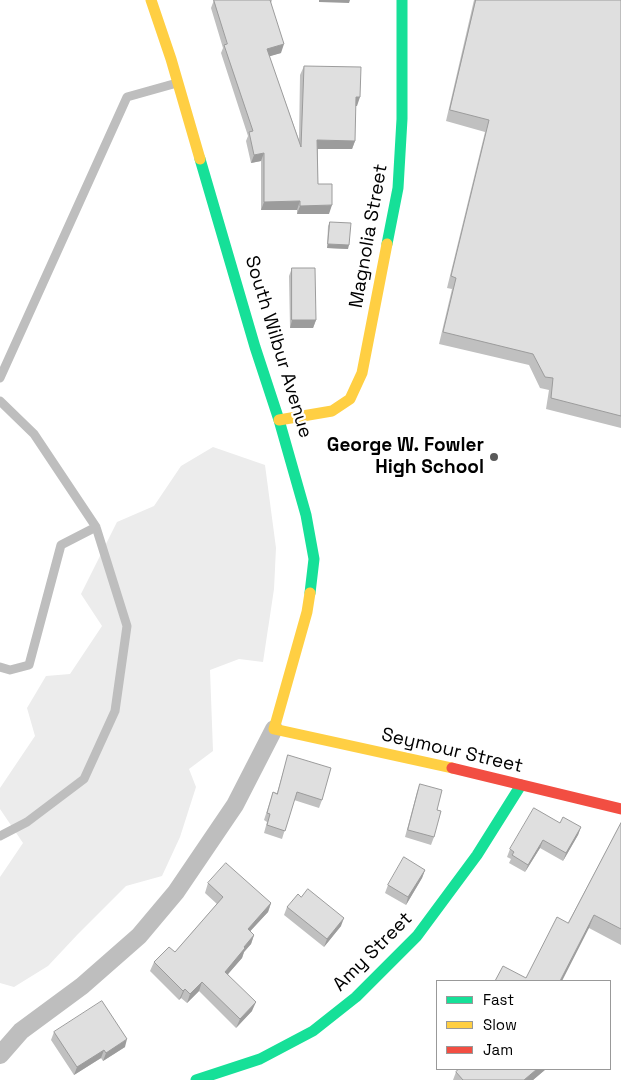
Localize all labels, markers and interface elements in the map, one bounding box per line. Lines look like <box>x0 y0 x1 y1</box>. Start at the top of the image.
street label: Magnolia Street <box>345 162 393 310</box>
street label: South Wilbur Avenue <box>239 253 317 441</box>
place label: George W. Fowler High School <box>327 435 484 479</box>
marker: George W. Fowler High School <box>488 451 500 463</box>
street label: Seymour Street <box>379 724 525 778</box>
street label: Amy Street <box>329 908 417 996</box>
legend <box>436 980 611 1070</box>
text: Fast <box>483 990 514 1009</box>
text: Slow <box>483 1015 517 1034</box>
text: Jam <box>483 1040 513 1059</box>

